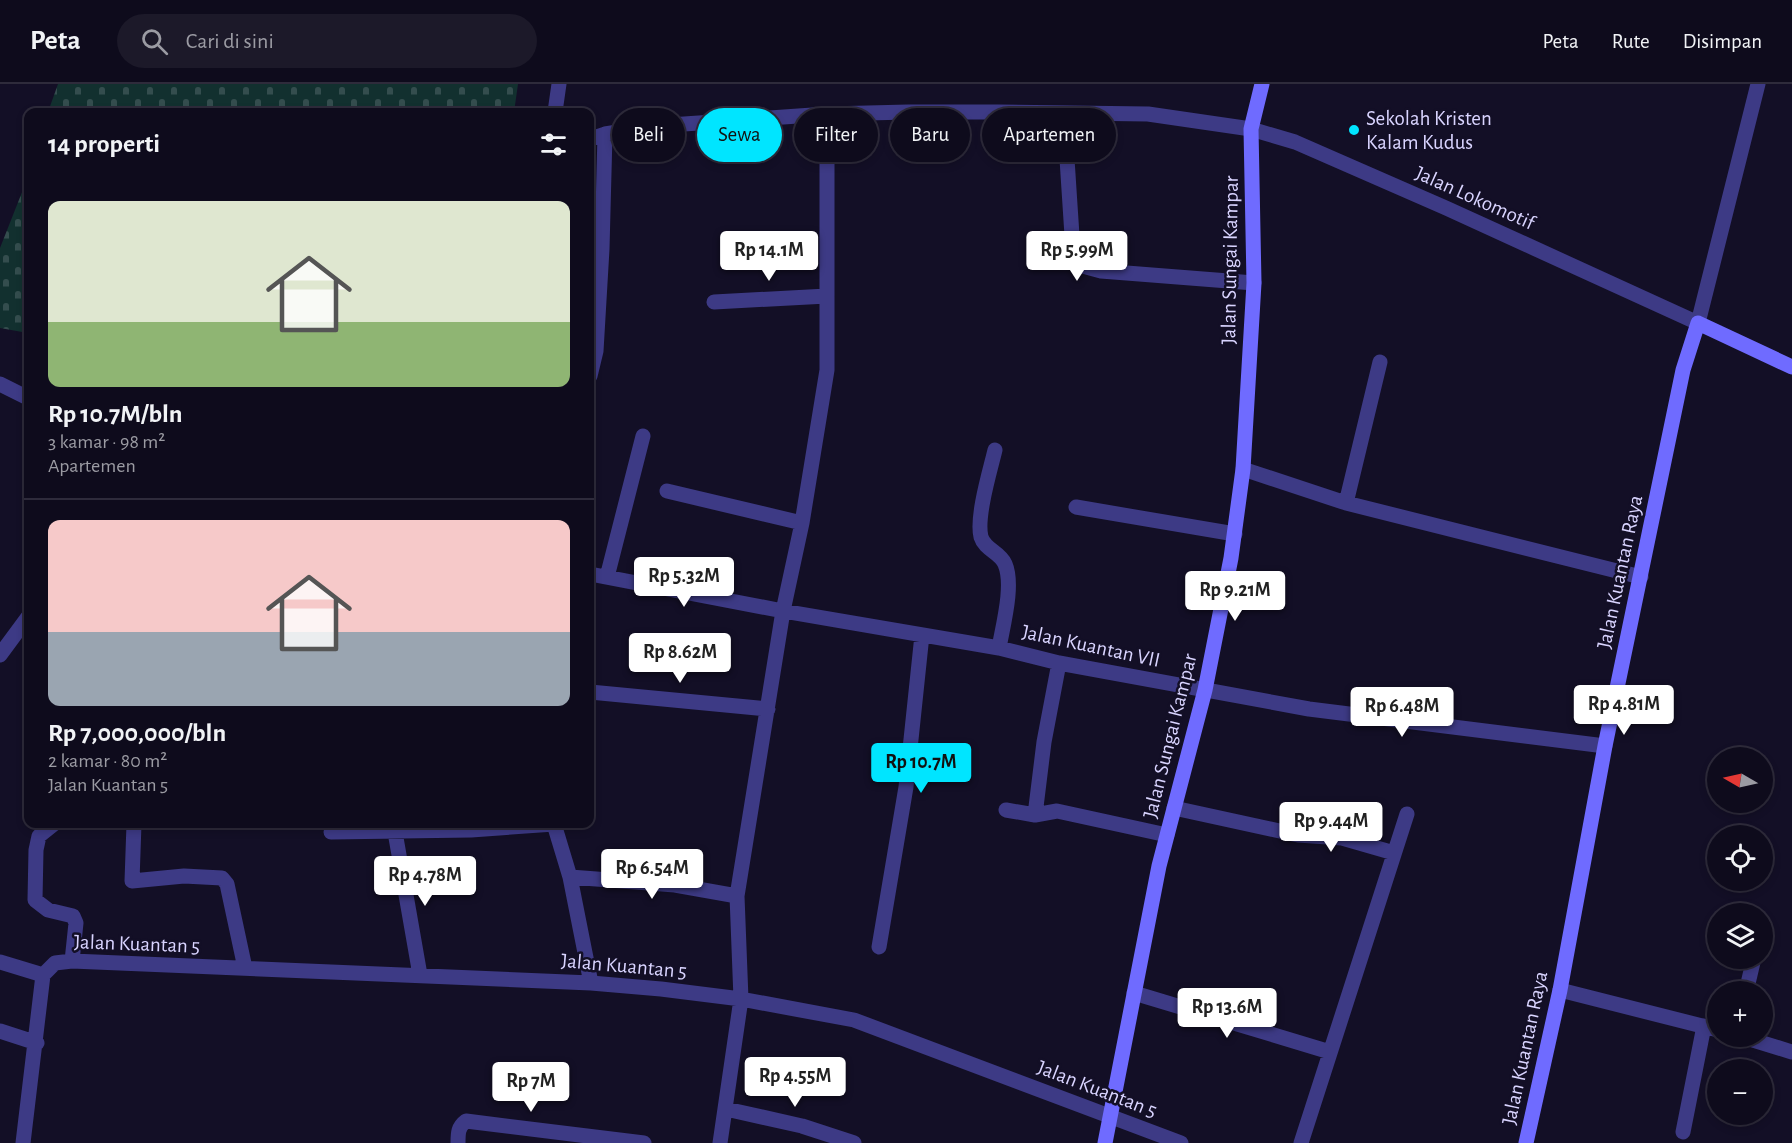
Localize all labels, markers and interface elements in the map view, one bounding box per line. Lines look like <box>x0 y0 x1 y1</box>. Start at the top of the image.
search box <box>117 14 537 68</box>
icon: search <box>138 25 171 58</box>
text: Peta <box>30 27 81 55</box>
text: Cari di sini <box>186 30 274 52</box>
text: Peta <box>1543 31 1579 52</box>
text: Rute <box>1612 31 1650 52</box>
text: Disimpan <box>1683 31 1762 52</box>
chip: Beli <box>612 108 685 162</box>
chip: Sewa <box>697 108 782 162</box>
chip: Filter <box>794 108 878 162</box>
chip: Baru <box>890 108 970 162</box>
chip: Apartemen <box>982 108 1116 162</box>
place label: Sekolah Kristen Kalam Kudus <box>1366 108 1492 153</box>
marker: Sekolah Kristen Kalam Kudus <box>1347 123 1361 137</box>
icon: filters <box>537 128 570 161</box>
text: 14 properti <box>48 131 160 157</box>
street label: Jalan Lokomotif <box>1412 162 1539 234</box>
street label: Jalan Sungai Kampar <box>1218 175 1242 345</box>
pin: Rp 14.1M <box>707 231 831 282</box>
pin: Rp 5.99M <box>1015 231 1139 282</box>
icon: home <box>255 240 363 348</box>
text: Rp 14.1M <box>734 240 804 260</box>
text: Rp 5.99M <box>1040 240 1114 260</box>
text: Rp 10.7M/bln <box>48 401 183 427</box>
text: 3 kamar · 98 m² <box>48 432 165 452</box>
text: Apartemen <box>48 456 136 476</box>
street label: Jalan Kuantan Raya <box>1593 493 1647 651</box>
pin: Rp 5.32M <box>622 557 746 608</box>
icon: home <box>255 559 363 667</box>
text: Rp 5.32M <box>648 566 720 586</box>
pin: Rp 9.21M <box>1173 571 1297 622</box>
text: Rp 9.21M <box>1199 580 1271 600</box>
street label: Jalan Kuantan VII <box>1020 621 1162 671</box>
pin: Rp 8.62M <box>618 633 742 684</box>
text: Rp 8.62M <box>643 642 717 662</box>
street label: Jalan Sungai Kampar <box>1139 651 1201 820</box>
pin: Rp 4.81M <box>1562 685 1686 736</box>
pin: Rp 6.48M <box>1340 687 1464 738</box>
text: Rp 4.81M <box>1588 694 1660 714</box>
text: Rp 6.48M <box>1365 696 1439 716</box>
text: Rp 7,000,000/bln <box>48 720 226 746</box>
pin: Rp 10.7M <box>859 743 983 794</box>
north arrow <box>1707 747 1773 813</box>
map controls <box>1707 747 1773 1125</box>
text: 2 kamar · 80 m² <box>48 751 167 771</box>
text: Rp 10.7M <box>885 752 957 772</box>
text: Jalan Kuantan 5 <box>48 775 168 795</box>
pin: Rp 9.44M <box>1269 802 1393 853</box>
text: Rp 9.44M <box>1293 811 1369 831</box>
button: locate <box>1707 825 1773 891</box>
pin: Rp 6.54M <box>590 849 714 900</box>
pin: Rp 4.78M <box>363 856 487 907</box>
text: Rp 6.54M <box>615 858 689 878</box>
text: Rp 4.78M <box>388 865 462 885</box>
button: layers <box>1707 903 1773 969</box>
street label: Jalan Kuantan 5 <box>74 931 200 957</box>
street label: Jalan Kuantan 5 <box>560 950 688 982</box>
street label: Jalan Kuantan Raya <box>1498 969 1552 1127</box>
button: + <box>1707 981 1773 1047</box>
pin: Rp 13.6M <box>1165 988 1289 1039</box>
text: Rp 13.6M <box>1192 997 1262 1017</box>
pin: Rp 4.55M <box>733 1057 857 1108</box>
street label: Jalan Kuantan 5 <box>1034 1057 1160 1121</box>
button: − <box>1707 1059 1773 1125</box>
pin: Rp 7M <box>489 1062 573 1113</box>
text: Rp 4.55M <box>759 1066 831 1086</box>
text: Rp 7M <box>506 1071 556 1091</box>

